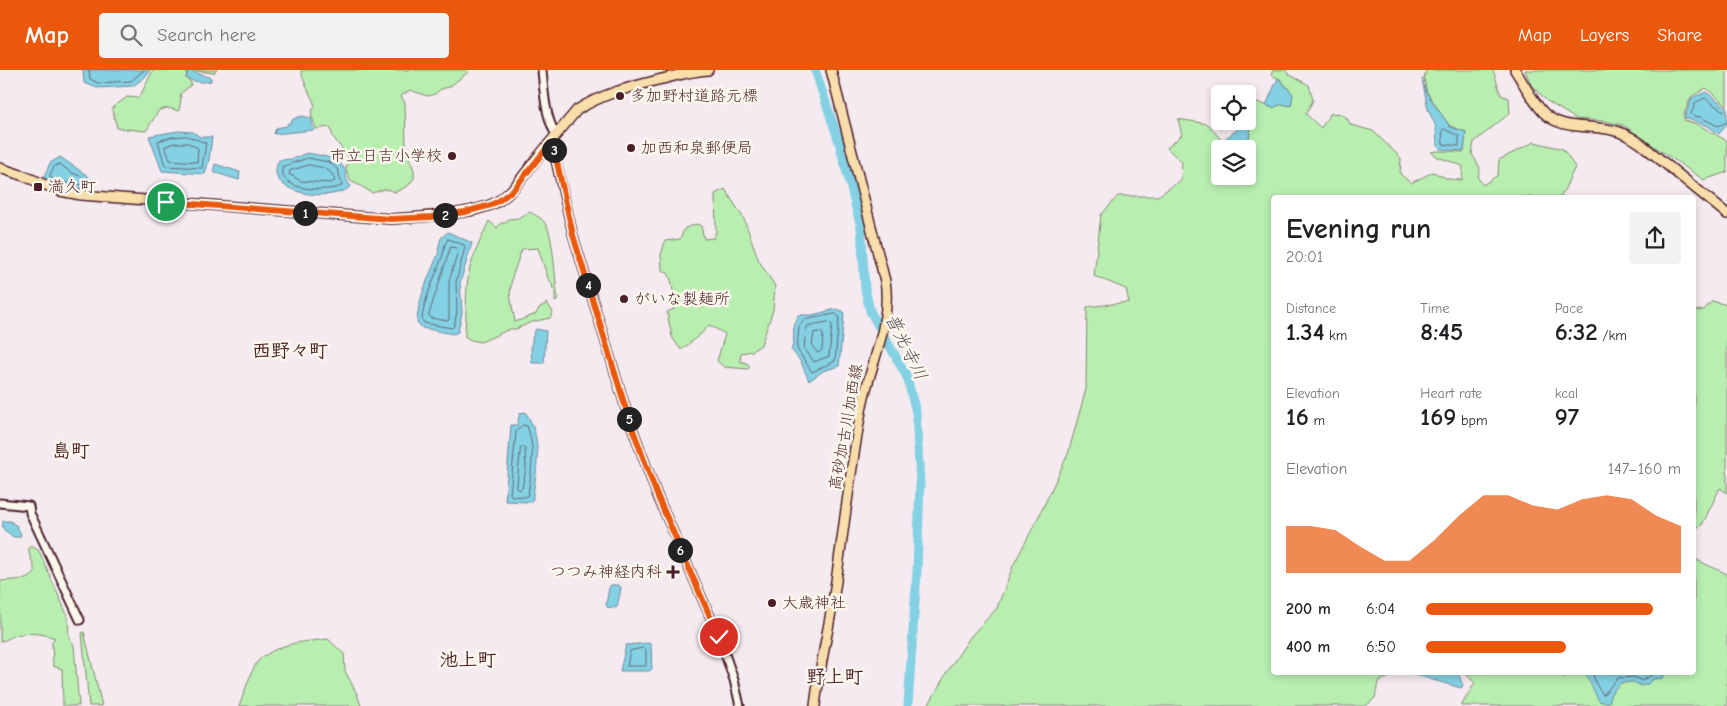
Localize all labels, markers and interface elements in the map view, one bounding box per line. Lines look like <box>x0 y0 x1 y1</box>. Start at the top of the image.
search box <box>99 13 449 58</box>
text: Map <box>25 21 69 49</box>
icon: search <box>117 21 145 49</box>
text: Search here <box>157 24 256 46</box>
text: Map <box>1518 25 1552 46</box>
text: Layers <box>1580 25 1629 46</box>
text: Share <box>1657 25 1702 46</box>
map controls <box>1211 85 1256 185</box>
button: locate <box>1211 85 1256 130</box>
place label: 多加野村道路元標 <box>630 87 758 105</box>
marker: 多加野村道路元標 <box>614 90 626 102</box>
pin: 3 <box>542 138 566 162</box>
place label: 加西和泉郵便局 <box>641 139 753 157</box>
button: layers <box>1211 140 1256 185</box>
text: 3 <box>551 142 558 159</box>
marker: 加西和泉郵便局 <box>625 142 637 154</box>
place label: 市立日吉小学校 <box>330 147 442 165</box>
marker: 市立日吉小学校 <box>446 150 458 162</box>
place label: 満久町 <box>48 178 96 196</box>
marker: 満久町 <box>32 181 44 193</box>
pin <box>145 181 187 223</box>
icon: arrive <box>152 188 180 216</box>
pin: 1 <box>292 200 318 226</box>
pin: 2 <box>432 202 458 228</box>
text: 1 <box>303 205 308 222</box>
text: 2 <box>442 207 449 224</box>
button: share <box>1629 212 1681 264</box>
text: Evening run <box>1286 213 1431 245</box>
text: 20:01 <box>1286 248 1323 266</box>
pin: 4 <box>576 272 600 298</box>
text: 4 <box>585 277 592 294</box>
place label: がいな製麺所 <box>634 290 730 308</box>
marker: がいな製麺所 <box>618 293 630 305</box>
text: Distance <box>1286 300 1336 317</box>
text: Time <box>1420 300 1449 317</box>
text: Pace <box>1555 300 1583 317</box>
water label: 普光寺川 <box>881 310 931 384</box>
text: 1.34 <box>1286 317 1324 346</box>
text: 8:45 <box>1420 317 1463 346</box>
text: 6:32 <box>1555 317 1598 346</box>
text: km <box>1324 327 1347 344</box>
text: /km <box>1598 327 1627 344</box>
district label: 西野々町 <box>252 340 328 362</box>
street label: 高砂加古川加西線 <box>826 362 866 492</box>
text: Elevation <box>1286 385 1340 402</box>
text: Heart rate <box>1420 385 1482 402</box>
text: kcal <box>1555 385 1578 402</box>
text: 16 <box>1286 402 1309 431</box>
text: 169 <box>1420 402 1456 431</box>
text: 97 <box>1555 402 1579 431</box>
pin: 5 <box>616 406 642 432</box>
text: 5 <box>626 411 633 428</box>
text: m <box>1309 412 1325 429</box>
text: bpm <box>1456 412 1488 429</box>
district label: 島町 <box>52 440 90 462</box>
text: Elevation <box>1286 460 1347 478</box>
text: 147–160 m <box>1608 460 1681 478</box>
pin: 6 <box>668 538 692 562</box>
text: 6 <box>677 542 684 559</box>
place label: つつみ神経内科 <box>550 563 662 581</box>
marker: つつみ神経内科 <box>666 565 680 579</box>
place label: 大歳神社 <box>782 594 846 612</box>
marker: 大歳神社 <box>766 597 778 609</box>
text: 200 m <box>1286 600 1331 618</box>
text: 6:04 <box>1366 600 1395 618</box>
pin <box>698 616 740 658</box>
icon: check <box>705 623 733 651</box>
text: 400 m <box>1286 638 1330 656</box>
text: 6:50 <box>1366 638 1396 656</box>
district label: 池上町 <box>439 649 497 671</box>
district label: 野上町 <box>806 666 864 688</box>

